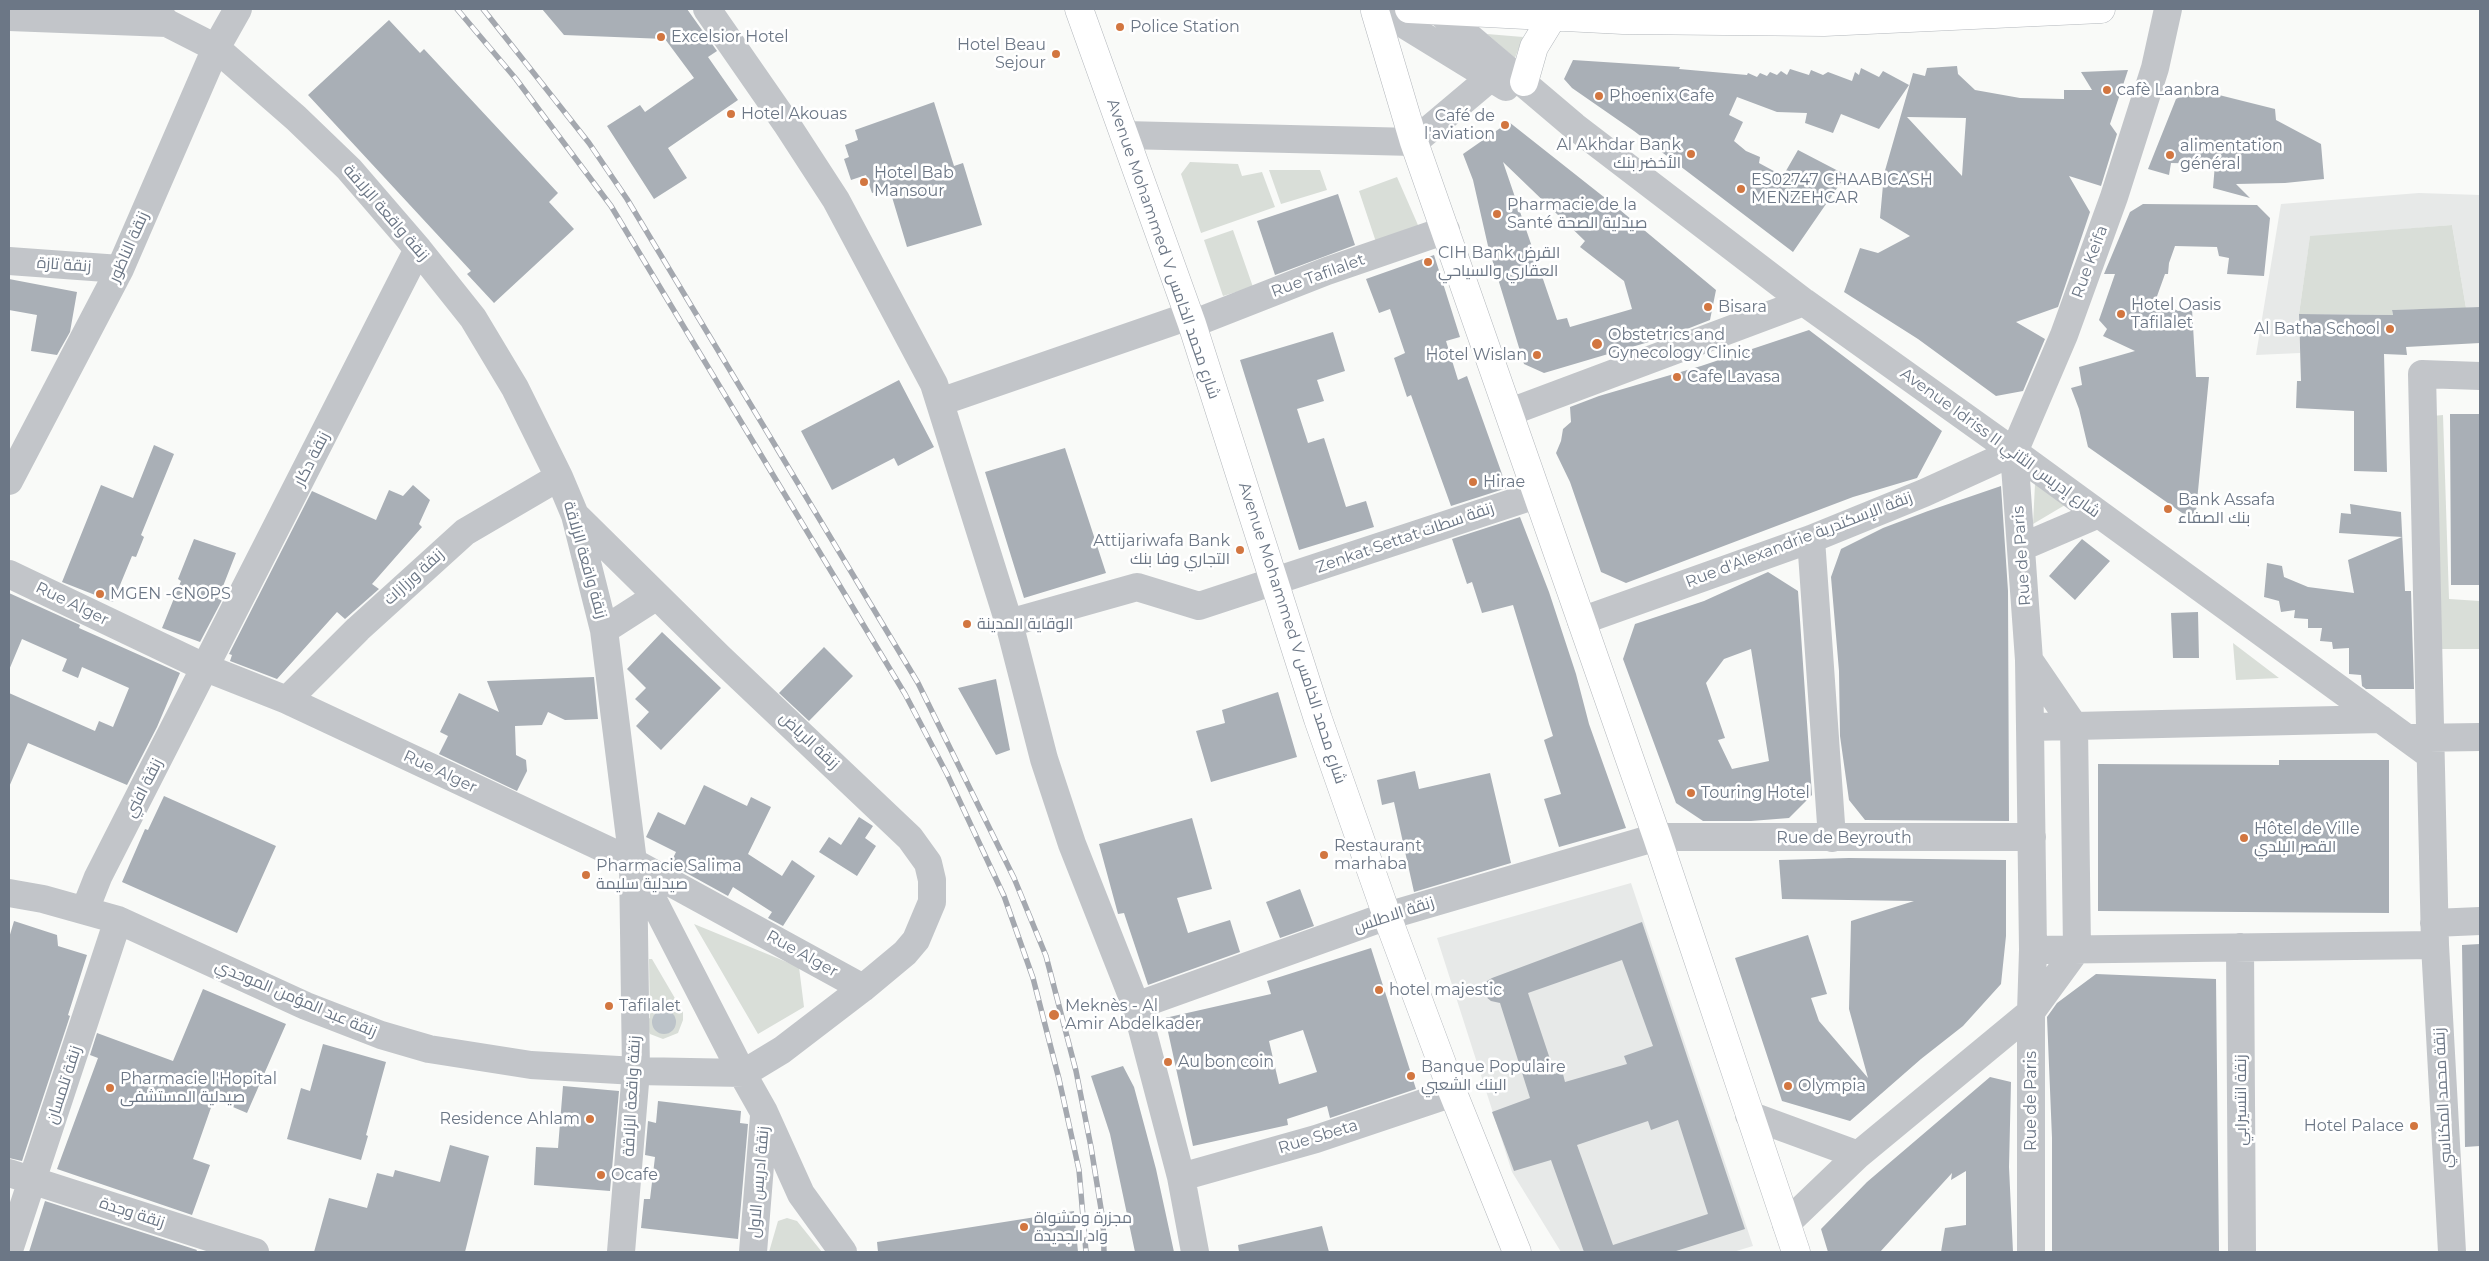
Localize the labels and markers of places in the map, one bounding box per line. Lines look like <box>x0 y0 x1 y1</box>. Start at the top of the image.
place label: Police Station <box>1130 17 1240 37</box>
marker: Police Station <box>1114 21 1126 33</box>
place label: Excelsior Hotel <box>671 27 789 47</box>
marker: Excelsior Hotel <box>655 31 667 43</box>
place label: Hotel Beau Sejour <box>957 35 1046 73</box>
marker: Hotel Beau Sejour <box>1050 48 1062 60</box>
place label: cafè Laanbra <box>2117 80 2220 100</box>
marker: cafè Laanbra <box>2101 84 2113 96</box>
place label: Phoenix Cafe <box>1609 86 1714 106</box>
marker: Phoenix Cafe <box>1593 90 1605 102</box>
place label: Hotel Akouas <box>741 104 847 124</box>
place label: Café de l'aviation <box>1424 106 1495 144</box>
marker: Hotel Akouas <box>725 108 737 120</box>
marker: Café de l'aviation <box>1499 119 1511 131</box>
place label: Al Akhdar Bank الأخضر بنك <box>1556 135 1681 173</box>
place label: alimentation général <box>2180 136 2283 174</box>
marker: Al Akhdar Bank الأخضر بنك <box>1685 148 1697 160</box>
marker: alimentation général <box>2164 149 2176 161</box>
place label: Hotel Bab Mansour <box>874 163 954 201</box>
place label: ES02747 CHAABICASH MENZEHCAR <box>1751 170 1933 208</box>
marker: Hotel Bab Mansour <box>858 176 870 188</box>
marker: ES02747 CHAABICASH MENZEHCAR <box>1735 183 1747 195</box>
place label: Pharmacie de la Santé صيدلية الصحة <box>1507 195 1647 233</box>
marker: Pharmacie de la Santé صيدلية الصحة <box>1491 208 1503 220</box>
place label: CIH Bank القرض العقاري والسياحي <box>1438 243 1560 281</box>
marker: CIH Bank القرض العقاري والسياحي <box>1422 256 1434 268</box>
place label: Hotel Oasis Tafilalet <box>2131 295 2221 333</box>
place label: Bisara <box>1718 297 1767 317</box>
marker: Bisara <box>1702 301 1714 313</box>
marker: Hotel Oasis Tafilalet <box>2115 308 2127 320</box>
place label: Al Batha School <box>2254 319 2380 339</box>
marker: Al Batha School <box>2384 323 2396 335</box>
place label: Obstetrics and Gynecology Clinic <box>1608 325 1751 363</box>
marker: Obstetrics and Gynecology Clinic <box>1590 337 1604 351</box>
place label: Hotel Wislan <box>1425 345 1527 365</box>
marker: Hotel Wislan <box>1531 349 1543 361</box>
place label: Cafe Lavasa <box>1687 367 1781 387</box>
marker: Cafe Lavasa <box>1671 371 1683 383</box>
place label: Hirae <box>1483 472 1525 492</box>
marker: Hirae <box>1467 476 1479 488</box>
place label: Bank Assafa بنك الصفاء <box>2178 490 2275 528</box>
marker: Bank Assafa بنك الصفاء <box>2162 503 2174 515</box>
place label: Attijariwafa Bank التجاري وفا بنك <box>1093 531 1230 569</box>
marker: Attijariwafa Bank التجاري وفا بنك <box>1234 544 1246 556</box>
place label: MGEN -CNOPS <box>110 584 231 604</box>
marker: MGEN -CNOPS <box>94 588 106 600</box>
place label: الوقاية المدينة <box>977 614 1073 634</box>
marker: الوقاية المدينة <box>961 618 973 630</box>
place label: Touring Hotel <box>1701 783 1810 803</box>
marker: Touring Hotel <box>1685 787 1697 799</box>
place label: Hôtel de Ville القصر البلدي <box>2254 819 2360 857</box>
marker: Hôtel de Ville القصر البلدي <box>2238 832 2250 844</box>
place label: Restaurant marhaba <box>1334 836 1422 874</box>
marker: Restaurant marhaba <box>1318 849 1330 861</box>
place label: Pharmacie Salima صيدلية سليمة <box>596 856 742 894</box>
marker: Pharmacie Salima صيدلية سليمة <box>580 869 592 881</box>
place label: hotel majestic <box>1389 980 1502 1000</box>
marker: hotel majestic <box>1373 984 1385 996</box>
place label: Tafilalet <box>619 996 681 1016</box>
place label: Meknès - Al Amir Abdelkader <box>1065 996 1201 1034</box>
marker: Tafilalet <box>603 1000 615 1012</box>
marker: Meknès - Al Amir Abdelkader <box>1047 1008 1061 1022</box>
place label: Au bon coin <box>1178 1052 1274 1072</box>
marker: Au bon coin <box>1162 1056 1174 1068</box>
place label: Banque Populaire البنك الشعبي <box>1421 1057 1566 1095</box>
place label: Pharmacie l'Hopital صيدلية المستشفى <box>120 1069 277 1107</box>
marker: Banque Populaire البنك الشعبي <box>1405 1070 1417 1082</box>
place label: Olympia <box>1798 1076 1866 1096</box>
marker: Olympia <box>1782 1080 1794 1092</box>
marker: Pharmacie l'Hopital صيدلية المستشفى <box>104 1082 116 1094</box>
place label: Residence Ahlam <box>440 1109 580 1129</box>
marker: Residence Ahlam <box>584 1113 596 1125</box>
place label: Hotel Palace <box>2304 1116 2404 1136</box>
marker: Hotel Palace <box>2408 1120 2420 1132</box>
place label: Ocafe <box>611 1165 658 1185</box>
marker: Ocafe <box>595 1169 607 1181</box>
place label: مجزرة ومشواة واد الجديدة <box>1034 1208 1132 1246</box>
marker: مجزرة ومشواة واد الجديدة <box>1018 1221 1030 1233</box>

